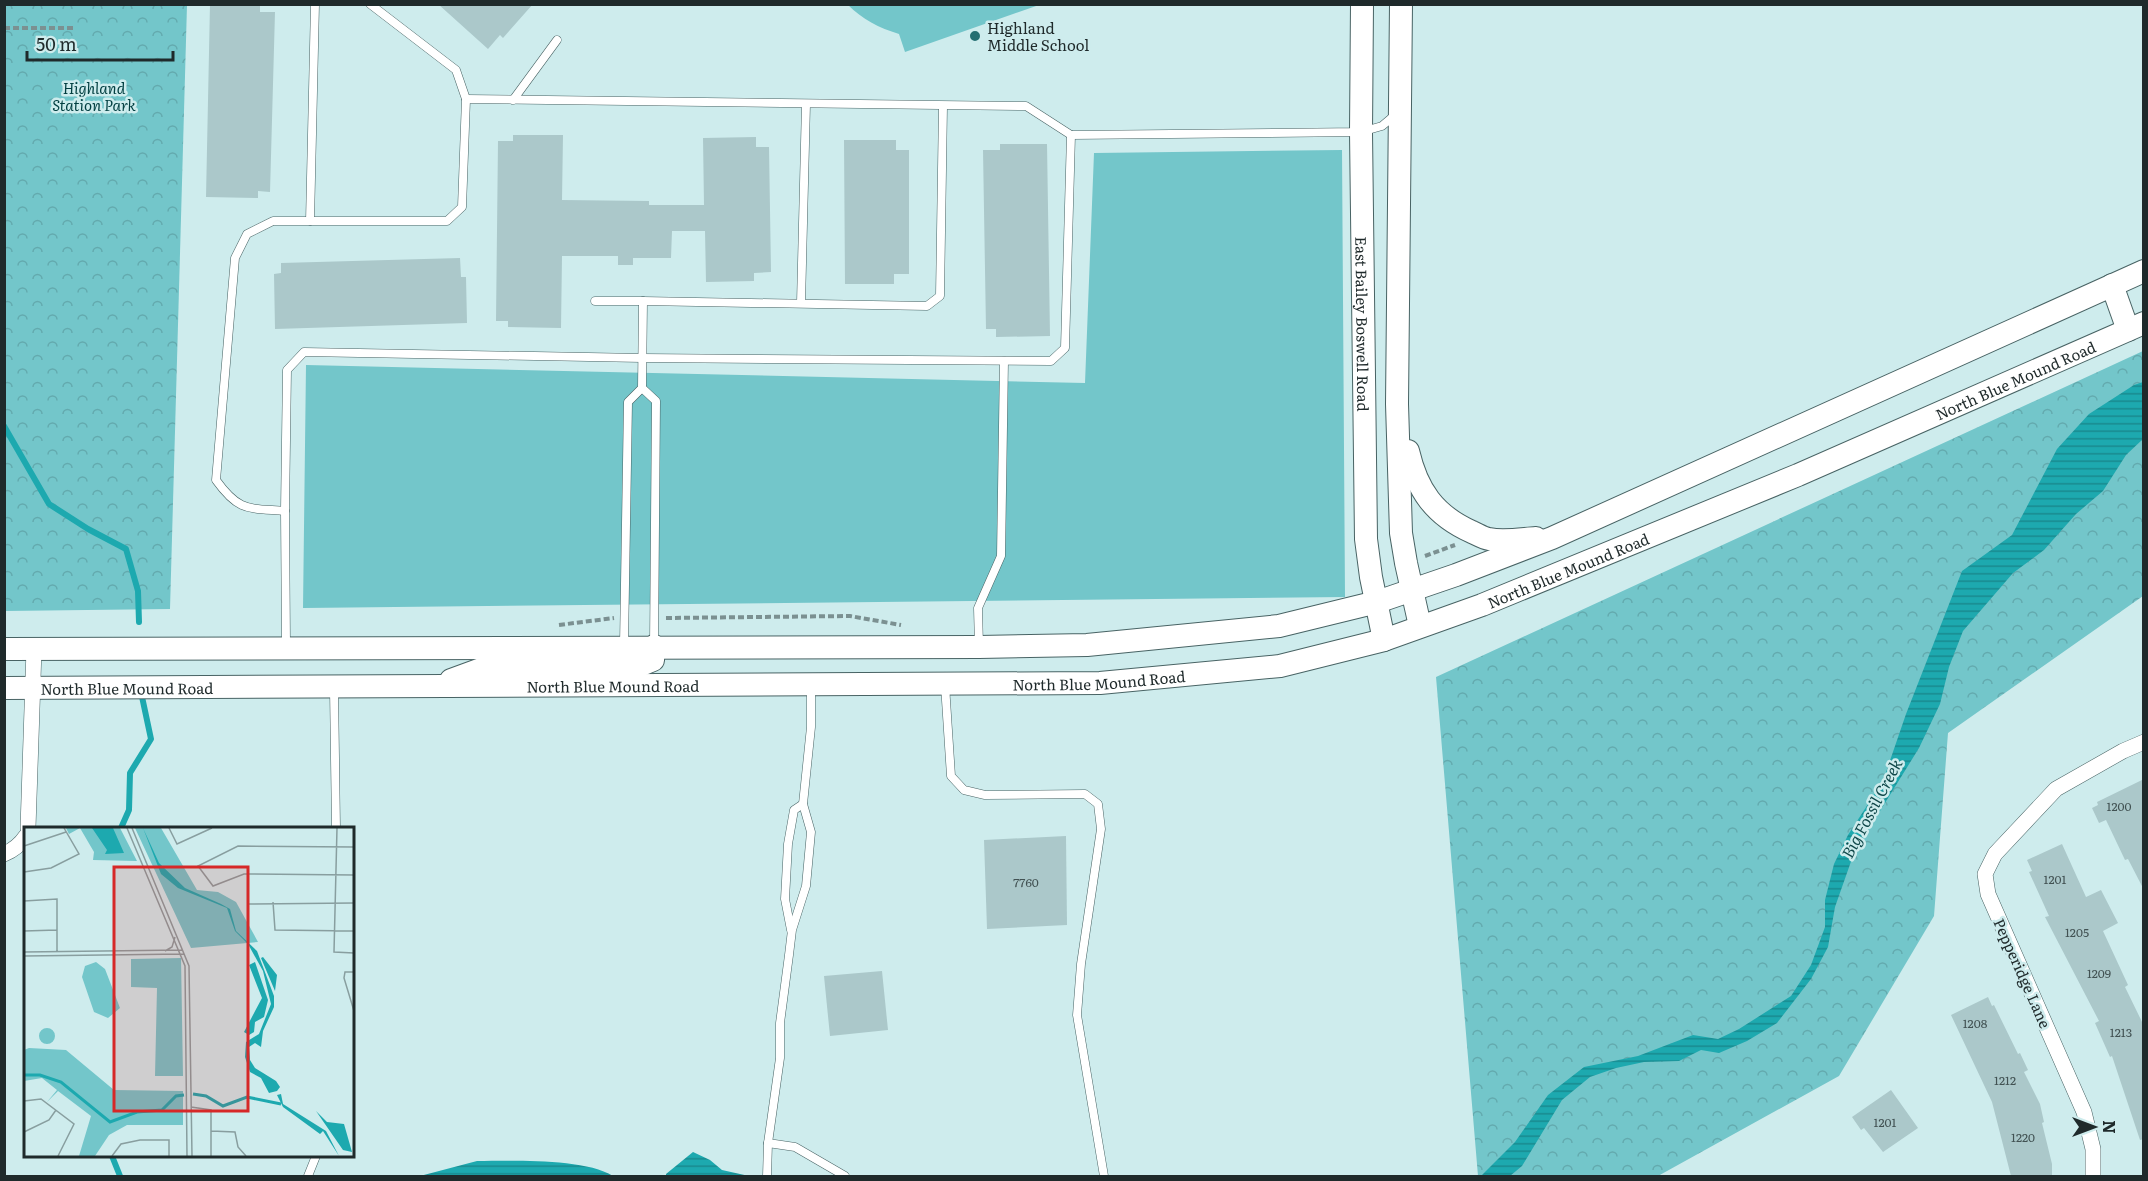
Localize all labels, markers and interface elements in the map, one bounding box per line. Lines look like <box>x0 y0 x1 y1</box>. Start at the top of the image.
place label: Highland Middle School <box>987 16 1089 56</box>
scale bar <box>27 24 172 62</box>
marker: Highland Middle School <box>968 29 982 43</box>
text: 50 m <box>36 30 77 57</box>
park label: Highland Station Park <box>52 76 137 116</box>
street label: East Bailey Boswell Road <box>1351 236 1376 412</box>
street label: North Blue Mound Road <box>1931 334 2099 425</box>
street label: North Blue Mound Road <box>1484 526 1652 613</box>
street label: North Blue Mound Road <box>1012 664 1186 695</box>
street label: North Blue Mound Road <box>526 673 700 697</box>
street label: North Blue Mound Road <box>40 676 214 699</box>
water label: Big Fossil Creek <box>1835 754 1907 862</box>
house number: 1200 <box>2107 797 2131 815</box>
inset map <box>24 827 354 1157</box>
house number: 1201 <box>2044 870 2067 888</box>
house number: 7760 <box>1013 873 1039 891</box>
street label: Pepperidge Lane <box>1989 914 2058 1032</box>
house number: 1205 <box>2065 923 2089 941</box>
house number: 1209 <box>2087 964 2111 982</box>
house number: 1208 <box>1963 1014 1988 1032</box>
house number: 1213 <box>2110 1023 2132 1041</box>
house number: 1212 <box>1994 1071 2016 1089</box>
north arrow <box>2064 1097 2124 1157</box>
house number: 1201 <box>1874 1113 1897 1131</box>
text: N <box>2098 1120 2122 1134</box>
house number: 1220 <box>2011 1128 2035 1146</box>

